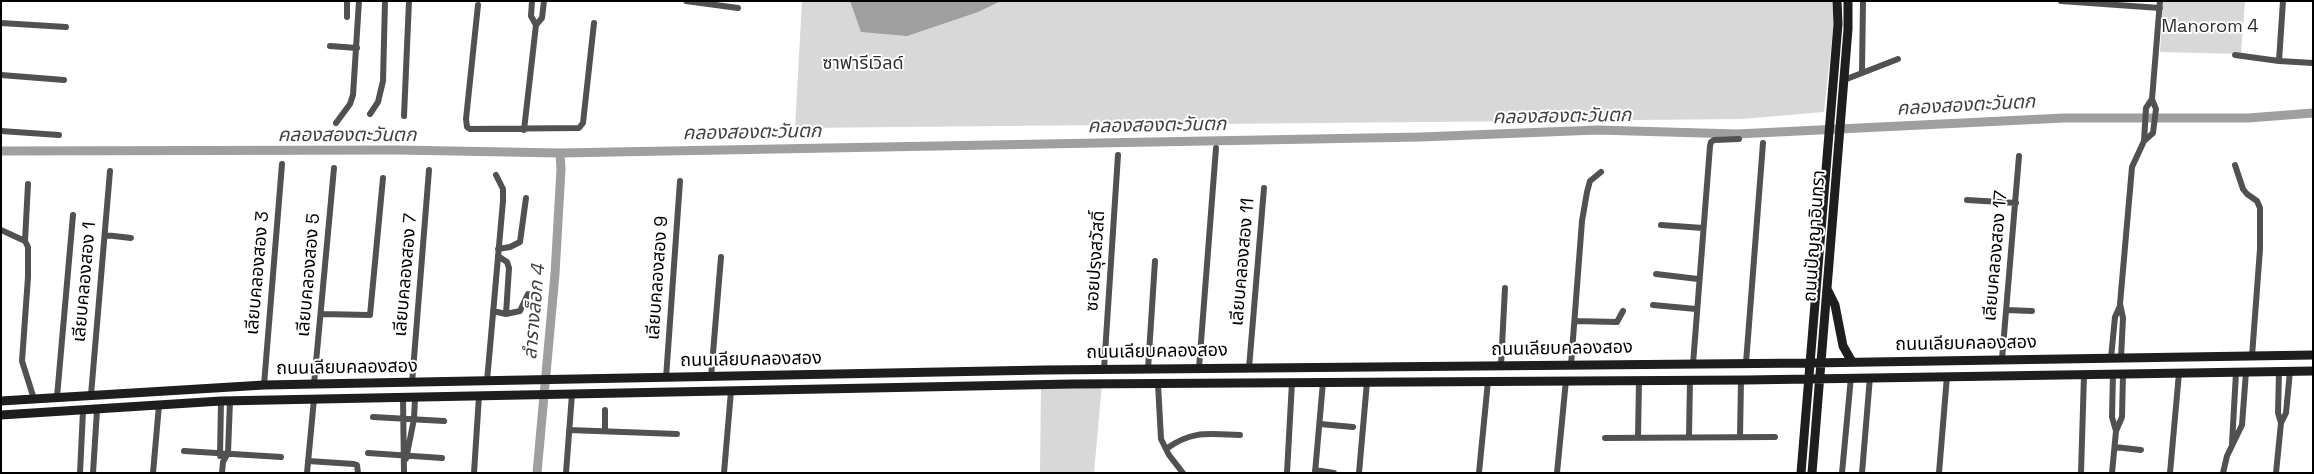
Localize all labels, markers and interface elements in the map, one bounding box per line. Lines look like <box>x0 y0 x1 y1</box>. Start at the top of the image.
park label: Manorom 4 <box>2161 16 2259 38</box>
park label: ซาฟารีเวิลด์ <box>822 53 904 75</box>
water label: คลองสองตะวันตก <box>1896 91 2036 121</box>
water label: คลองสองตะวันตก <box>1493 104 1631 130</box>
water label: คลองสองตะวันตก <box>1088 113 1226 139</box>
water label: คลองสองตะวันตก <box>683 120 821 146</box>
water label: คลองสองตะวันตก <box>278 125 416 147</box>
street label: ถนนปัญญาอินทรา <box>1800 169 1830 303</box>
street label: เลียบคลองสอง 17 <box>1980 190 2012 322</box>
street label: เลียบคลองสอง 11 <box>1227 197 1259 327</box>
street label: เลียบคลองสอง 3 <box>242 210 274 336</box>
street label: ซอยปรุงสวัสดิ์ <box>1082 210 1110 312</box>
street label: เลียบคลองสอง 5 <box>293 212 325 338</box>
street label: เลียบคลองสอง 7 <box>390 213 422 337</box>
street label: เลียบคลองสอง 9 <box>643 215 673 341</box>
street label: เลียบคลองสอง 1 <box>69 221 101 343</box>
water label: ลำรางล็อก 4 <box>519 263 551 361</box>
street label: ถนนเลียบคลองสอง <box>1895 332 2037 356</box>
street label: ถนนเลียบคลองสอง <box>1491 337 1633 361</box>
street label: ถนนเลียบคลองสอง <box>1086 340 1228 364</box>
street label: ถนนเลียบคลองสอง <box>680 348 822 372</box>
street label: ถนนเลียบคลองสอง <box>276 356 418 380</box>

